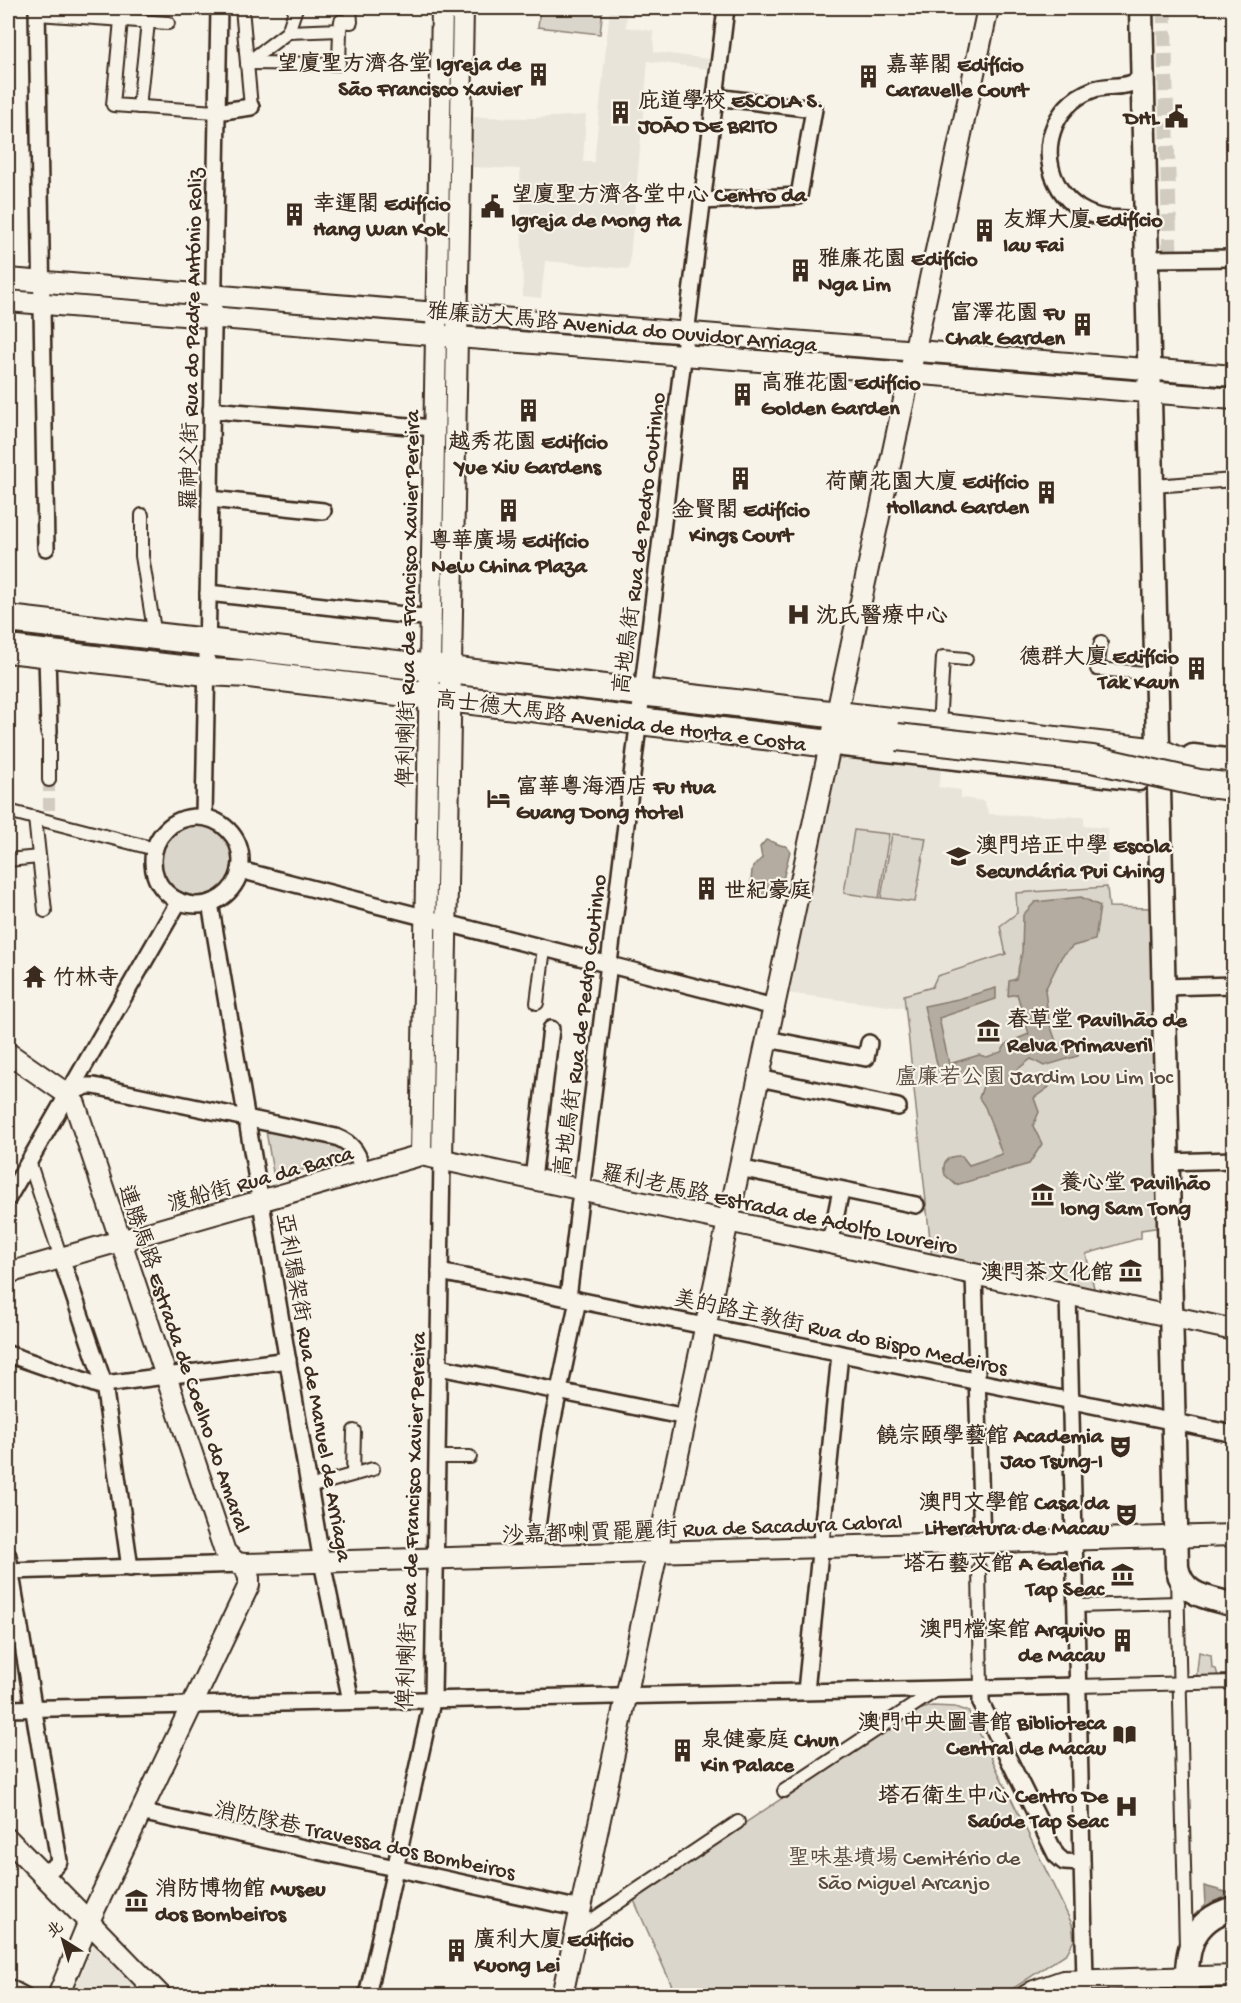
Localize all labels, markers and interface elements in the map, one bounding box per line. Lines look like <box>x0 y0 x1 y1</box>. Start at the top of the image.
place label: 望廈聖方濟各堂 Igreja de São Francisco Xavier <box>277 51 523 104</box>
place label: 嘉華閣 Edifício Caravelle Court <box>885 52 1030 105</box>
building icon: 望廈聖方濟各堂 Igreja de São Francisco Xavier <box>526 62 552 88</box>
building icon: 嘉華閣 Edifício Caravelle Court <box>855 63 881 89</box>
place label: 庇道學校 ESCOLA S. JOÃO DE BRITO <box>637 88 824 141</box>
building icon: 庇道學校 ESCOLA S. JOÃO DE BRITO <box>607 99 633 125</box>
public building icon: DHL <box>1164 103 1190 129</box>
place label: DHL <box>1122 107 1161 133</box>
street label: 羅神父街 Rua do Padre António Roliz <box>177 167 210 510</box>
place label: 望廈聖方濟各堂中心 Centro da Igreja de Mong Ha <box>511 182 808 235</box>
place label: 幸運閣 Edifício Hang Wan Kok <box>313 191 451 244</box>
public building icon: 望廈聖方濟各堂中心 Centro da Igreja de Mong Ha <box>480 193 506 219</box>
building icon: 幸運閣 Edifício Hang Wan Kok <box>282 202 308 228</box>
place label: 友輝大廈 Edifício Iau Fai <box>1003 207 1163 260</box>
building icon: 友輝大廈 Edifício Iau Fai <box>972 218 998 244</box>
place label: 雅廉花園 Edifício Nga Lim <box>818 246 978 299</box>
building icon: 雅廉花園 Edifício Nga Lim <box>787 257 813 283</box>
street label: 雅廉訪大馬路 Avenida do Ouvidor Arriaga <box>425 298 819 360</box>
place label: 富澤花園 Fu Chak Garden <box>944 300 1066 353</box>
building icon: 富澤花園 Fu Chak Garden <box>1070 311 1096 337</box>
place label: 高雅花園 Edifício Golden Garden <box>761 370 921 423</box>
building icon: 高雅花園 Edifício Golden Garden <box>730 381 756 407</box>
street label: 高地烏街 Rua de Pedro Coutinho <box>609 391 673 696</box>
building icon: 越秀花園 Edifício Yue Xiu Gardens <box>515 398 541 424</box>
street label: 俾利喇街 Rua de Francisco Xavier Pereira <box>393 409 427 788</box>
place label: 越秀花園 Edifício Yue Xiu Gardens <box>448 430 608 482</box>
building icon: 金賢閣 Edifício Kings Court <box>728 466 754 492</box>
place label: 荷蘭花園大廈 Edifício Holland Garden <box>825 469 1030 522</box>
building icon: 荷蘭花園大廈 Edifício Holland Garden <box>1034 480 1060 506</box>
building icon: 粵華廣場 Edifício New China Plaza <box>496 497 522 523</box>
place label: 金賢閣 Edifício Kings Court <box>672 497 810 550</box>
place label: 粵華廣場 Edifício New China Plaza <box>429 528 589 581</box>
hospital icon: 沈氏醫療中心 <box>785 601 811 627</box>
place label: 沈氏醫療中心 <box>816 603 948 631</box>
place label: 德群大廈 Edifício Tak Kaun <box>1019 644 1180 697</box>
building icon: 德群大廈 Edifício Tak Kaun <box>1184 655 1210 681</box>
street label: 高士德大馬路 Avenida de Horta e Costa <box>434 686 809 760</box>
place label: 富華粵海酒店 Fu Hua Guang Dong Hotel <box>516 774 717 827</box>
hotel icon: 富華粵海酒店 Fu Hua Guang Dong Hotel <box>485 785 511 811</box>
place label: 澳門培正中學 Escola Secundária Pui Ching <box>976 833 1173 886</box>
school or university icon: 澳門培正中學 Escola Secundária Pui Ching <box>945 844 971 870</box>
street label: 高地烏街 Rua de Pedro Coutinho <box>550 873 614 1178</box>
building icon: 世紀豪庭 <box>693 876 719 902</box>
place label: 世紀豪庭 <box>724 878 812 906</box>
temple icon: 竹林寺 <box>22 963 48 989</box>
place label: 竹林寺 <box>53 965 119 993</box>
place label: 春草堂 Pavilhão de Relva Primaveril <box>1006 1007 1187 1060</box>
museum icon: 春草堂 Pavilhão de Relva Primaveril <box>976 1018 1002 1044</box>
park label: 盧廉若公園 Jardim Lou Lim Ioc <box>895 1064 1175 1092</box>
street label: 渡船街 Rua da Barca <box>165 1140 358 1220</box>
street label: 羅利老馬路 Estrada de Adolfo Loureiro <box>598 1159 960 1262</box>
place label: 養心堂 Pavilhão Iong Sam Tong <box>1060 1170 1211 1223</box>
street label: 連勝馬路 Estrada de Coelho do Amaral <box>110 1181 256 1537</box>
museum icon: 養心堂 Pavilhão Iong Sam Tong <box>1029 1181 1055 1207</box>
street label: 亞利鴉架街 Rua de Manuel de Arriaga <box>269 1211 358 1565</box>
museum icon: 澳門茶文化館 <box>1118 1258 1144 1284</box>
place label: 澳門茶文化館 <box>981 1260 1113 1288</box>
street label: 美的路主教街 Rua do Bispo Medeiros <box>671 1285 1011 1383</box>
street label: 俾利喇街 Rua de Francisco Xavier Pereira <box>392 1331 434 1711</box>
place label: 饒宗頤學藝館 Academia Jao Tsung-I <box>876 1423 1105 1476</box>
theatre icon: 饒宗頤學藝館 Academia Jao Tsung-I <box>1108 1434 1134 1460</box>
place label: 澳門文學館 Casa da Literatura de Macau <box>919 1490 1111 1543</box>
theatre icon: 澳門文學館 Casa da Literatura de Macau <box>1114 1501 1140 1527</box>
street label: 沙嘉都喇賈罷麗街 Rua de Sacadura Cabral <box>501 1509 903 1551</box>
place label: 塔石藝文館 A Galeria Tap Seac <box>904 1551 1106 1604</box>
museum icon: 塔石藝文館 A Galeria Tap Seac <box>1109 1562 1135 1588</box>
place label: 澳門檔案館 Arquivo de Macau <box>920 1617 1106 1670</box>
building icon: 澳門檔案館 Arquivo de Macau <box>1110 1628 1136 1654</box>
place label: 澳門中央圖書館 Biblioteca Central de Macau <box>858 1710 1108 1763</box>
library icon: 澳門中央圖書館 Biblioteca Central de Macau <box>1111 1721 1137 1747</box>
place label: 泉健豪庭 Chun Kin Palace <box>700 1727 839 1780</box>
building icon: 泉健豪庭 Chun Kin Palace <box>670 1738 696 1764</box>
place label: 塔石衛生中心 Centro De Saúde Tap Seac <box>878 1783 1110 1836</box>
hospital icon: 塔石衛生中心 Centro De Saúde Tap Seac <box>1113 1794 1139 1820</box>
street label: 消防隊巷 Travessa dos Bombeiros <box>211 1797 518 1888</box>
park label: 聖味基墳場 Cemitério de São Miguel Arcanjo <box>788 1846 1021 1898</box>
place label: 消防博物館 Museu dos Bombeiros <box>155 1876 326 1929</box>
museum icon: 消防博物館 Museu dos Bombeiros <box>124 1887 150 1913</box>
north arrow <box>33 1910 93 1970</box>
text: 北 <box>43 1918 68 1943</box>
place label: 廣利大廈 Edifício Kuong Lei <box>473 1927 634 1980</box>
building icon: 廣利大廈 Edifício Kuong Lei <box>443 1938 469 1964</box>

